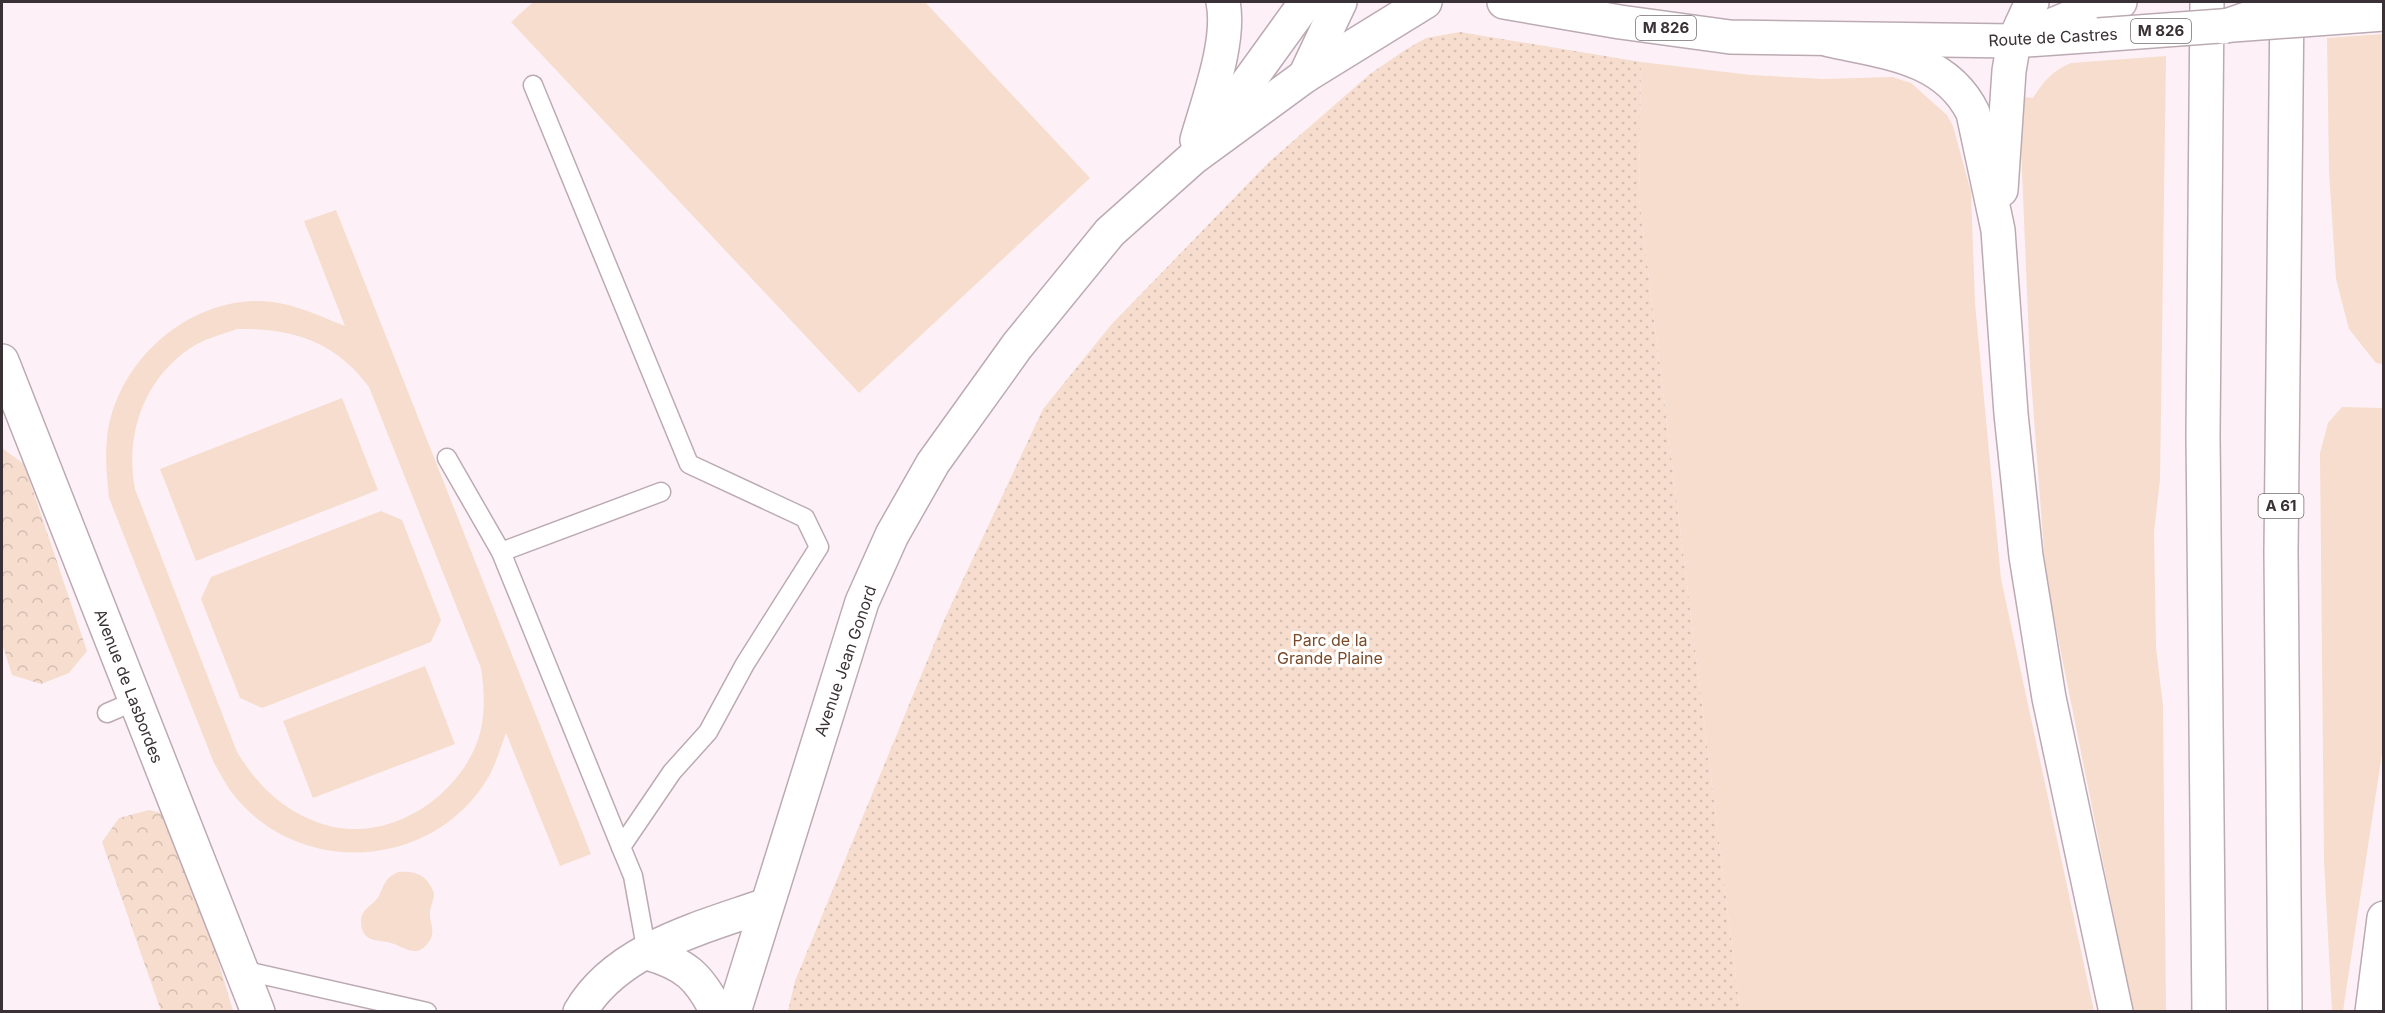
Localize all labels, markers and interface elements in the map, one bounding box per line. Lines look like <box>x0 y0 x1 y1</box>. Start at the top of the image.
road number: M 826 <box>1636 16 1696 40</box>
road number: M 826 <box>2131 19 2191 43</box>
street label: Route de Castres <box>1988 24 2118 50</box>
road number: A 61 <box>2258 494 2304 518</box>
street label: Avenue Jean Gonord <box>810 583 880 739</box>
street label: Avenue de Lasbordes <box>90 606 168 766</box>
park label: Parc de la Grande Plaine <box>1277 630 1383 668</box>

